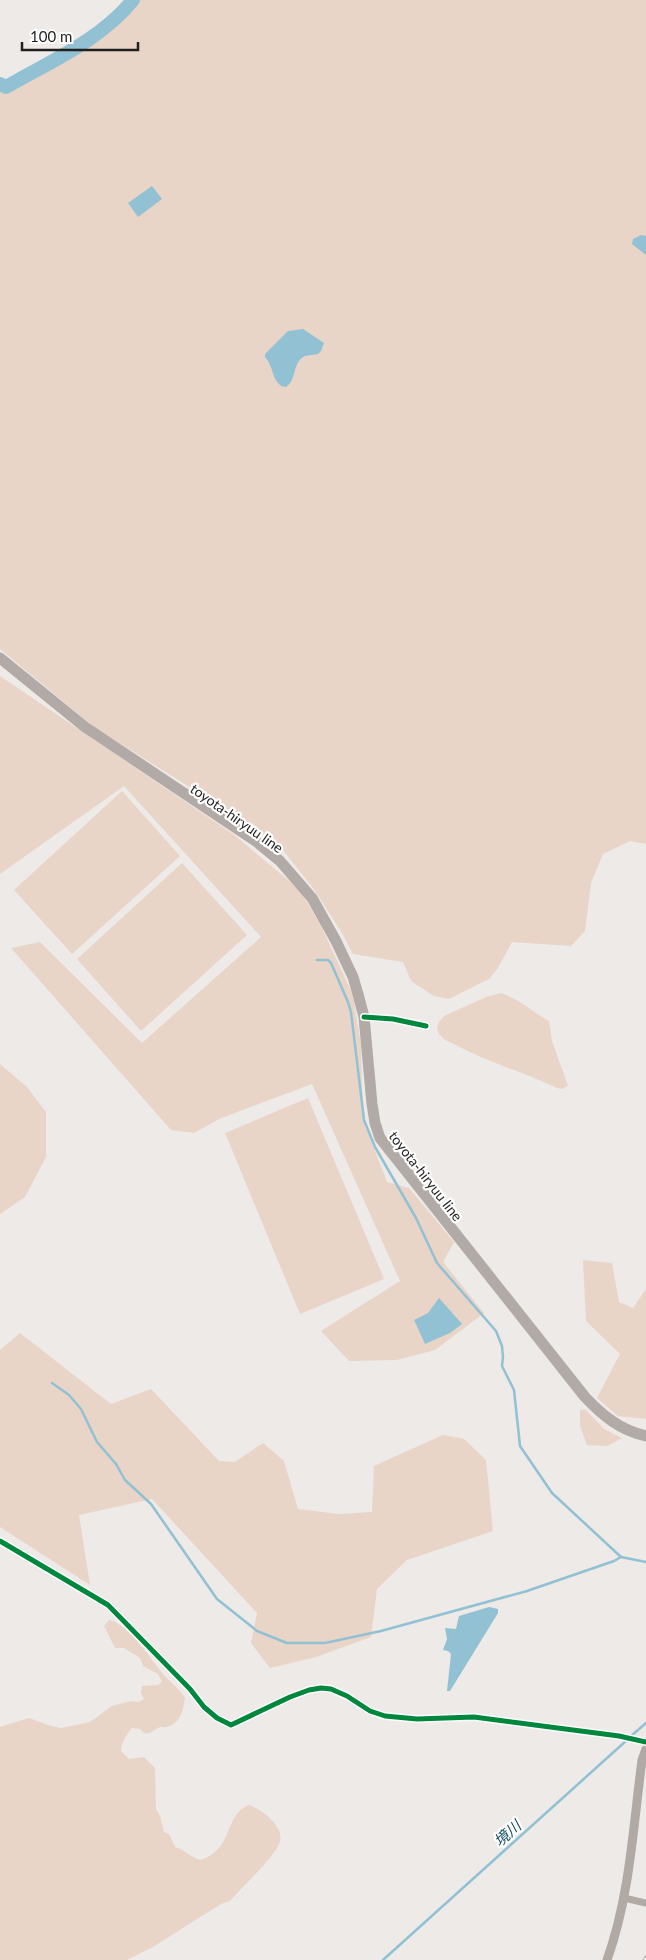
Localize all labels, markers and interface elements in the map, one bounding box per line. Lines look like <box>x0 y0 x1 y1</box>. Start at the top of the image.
scale bar <box>22 20 139 52</box>
text: 100 m <box>30 27 72 45</box>
street label: toyota-hiryuu line <box>187 780 287 856</box>
street label: toyota-hiryuu line <box>386 1128 466 1224</box>
water label: 境川 <box>490 1815 526 1850</box>

